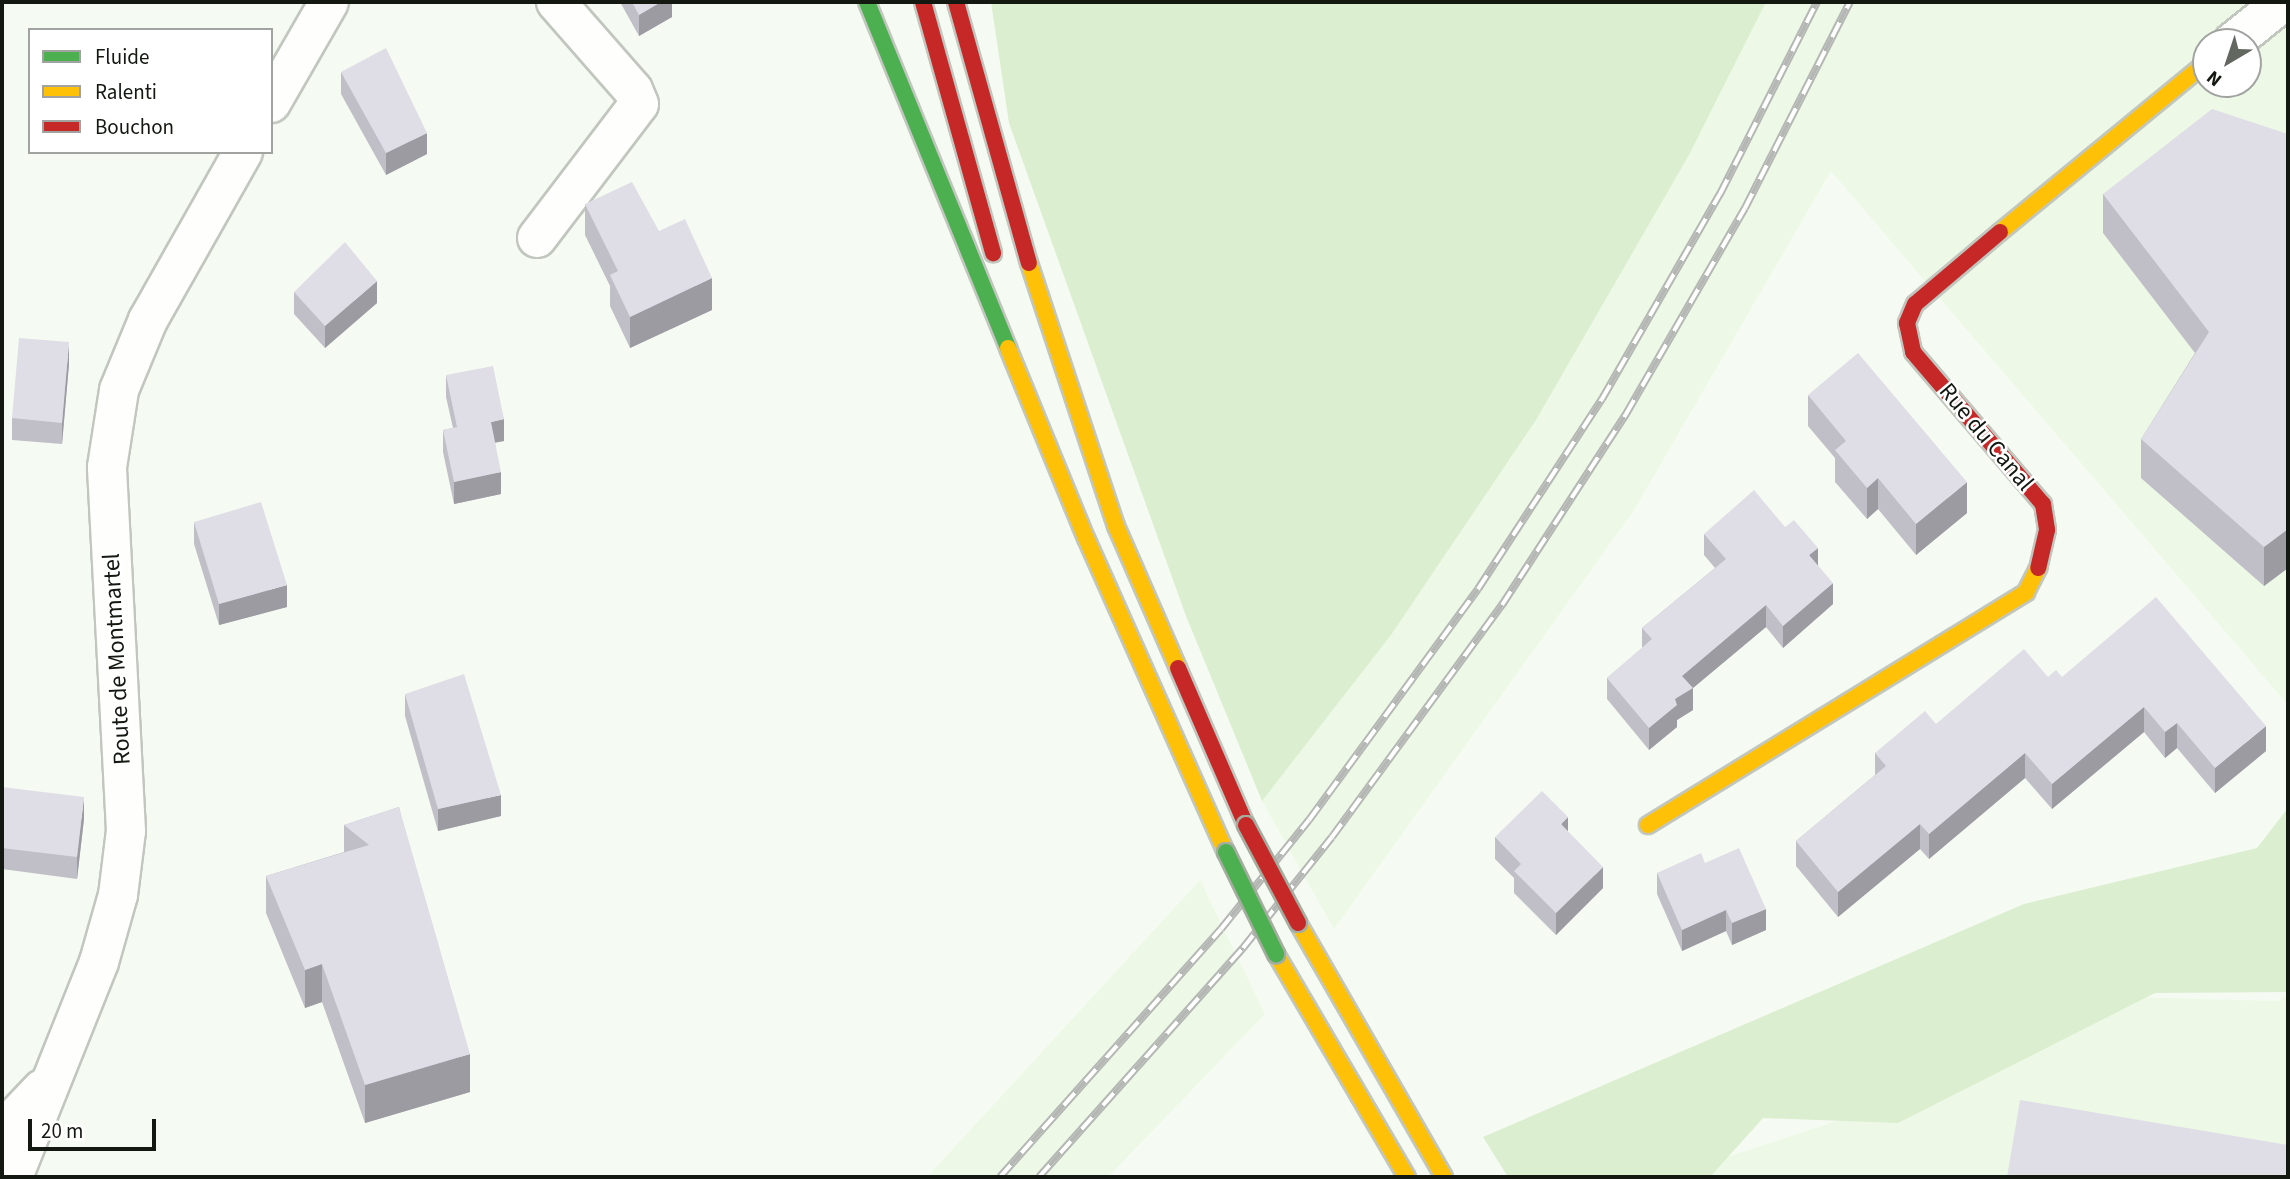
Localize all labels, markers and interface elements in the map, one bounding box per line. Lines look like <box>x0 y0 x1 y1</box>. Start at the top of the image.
legend <box>28 28 273 154</box>
north arrow <box>2192 28 2262 98</box>
text: Fluide <box>95 42 149 72</box>
text: N <box>2201 64 2228 93</box>
text: Ralenti <box>95 77 157 107</box>
text: Bouchon <box>95 112 174 142</box>
street label: Rue du Canal <box>1933 377 2039 497</box>
street label: Route de Montmartel <box>97 552 137 766</box>
scale bar <box>32 1106 159 1150</box>
text: 20 m <box>41 1116 83 1146</box>

